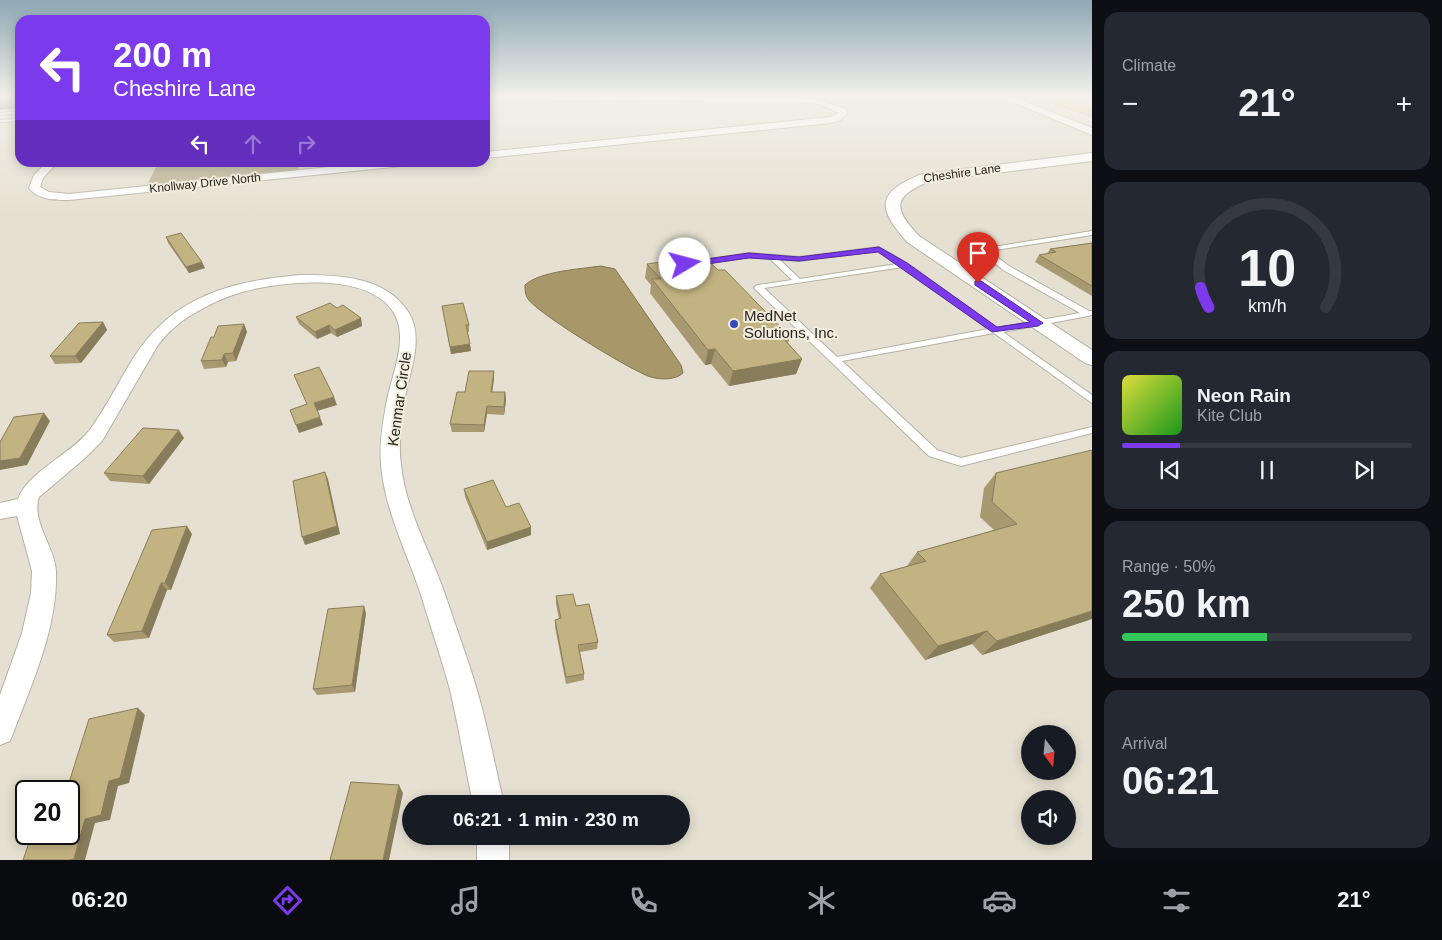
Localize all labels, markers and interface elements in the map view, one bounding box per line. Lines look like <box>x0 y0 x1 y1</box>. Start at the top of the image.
icon: left <box>30 35 95 100</box>
text: 200 m <box>113 35 212 74</box>
text: Climate <box>1122 57 1176 74</box>
text: Cheshire Lane <box>113 76 256 101</box>
text: 21° <box>1238 82 1296 124</box>
text: − <box>1122 88 1138 119</box>
text: + <box>1396 88 1412 119</box>
icon: left <box>186 130 214 158</box>
icon: ahead <box>239 130 267 158</box>
icon: right <box>292 130 320 158</box>
street label: Cheshire Lane <box>922 161 1002 185</box>
street label: Knollway Drive North <box>149 170 261 196</box>
pin <box>957 232 999 283</box>
position arrow <box>658 237 710 289</box>
icon: arrive <box>964 239 992 267</box>
text: 10 <box>1238 239 1296 297</box>
text: km/h <box>1248 296 1286 316</box>
place label: MedNet Solutions, Inc. <box>744 307 838 341</box>
marker: MedNet Solutions, Inc. <box>728 318 740 330</box>
street label: Kenmar Circle <box>384 351 414 447</box>
text: Neon Rain <box>1197 385 1291 406</box>
text: Kite Club <box>1197 407 1262 424</box>
icon: previous <box>1156 456 1184 484</box>
icon: pause <box>1253 456 1281 484</box>
icon: next <box>1350 456 1378 484</box>
text: Range · 50% <box>1122 558 1215 575</box>
text: 250 km <box>1122 583 1251 625</box>
north arrow <box>1021 725 1076 780</box>
map controls <box>1021 725 1076 845</box>
text: Arrival <box>1122 735 1167 752</box>
text: 06:21 <box>1122 760 1219 802</box>
speed limit sign: 20 <box>15 780 80 845</box>
button: sound <box>1021 790 1076 845</box>
text: 06:21 · 1 min · 230 m <box>453 809 639 830</box>
icon: directions <box>270 883 305 918</box>
icon: music <box>448 883 483 918</box>
icon: phone <box>626 883 661 918</box>
icon: climate <box>804 883 839 918</box>
icon: car <box>982 883 1017 918</box>
icon: filters <box>1159 883 1194 918</box>
text: 06:20 <box>71 887 128 912</box>
text: 21° <box>1337 887 1371 912</box>

